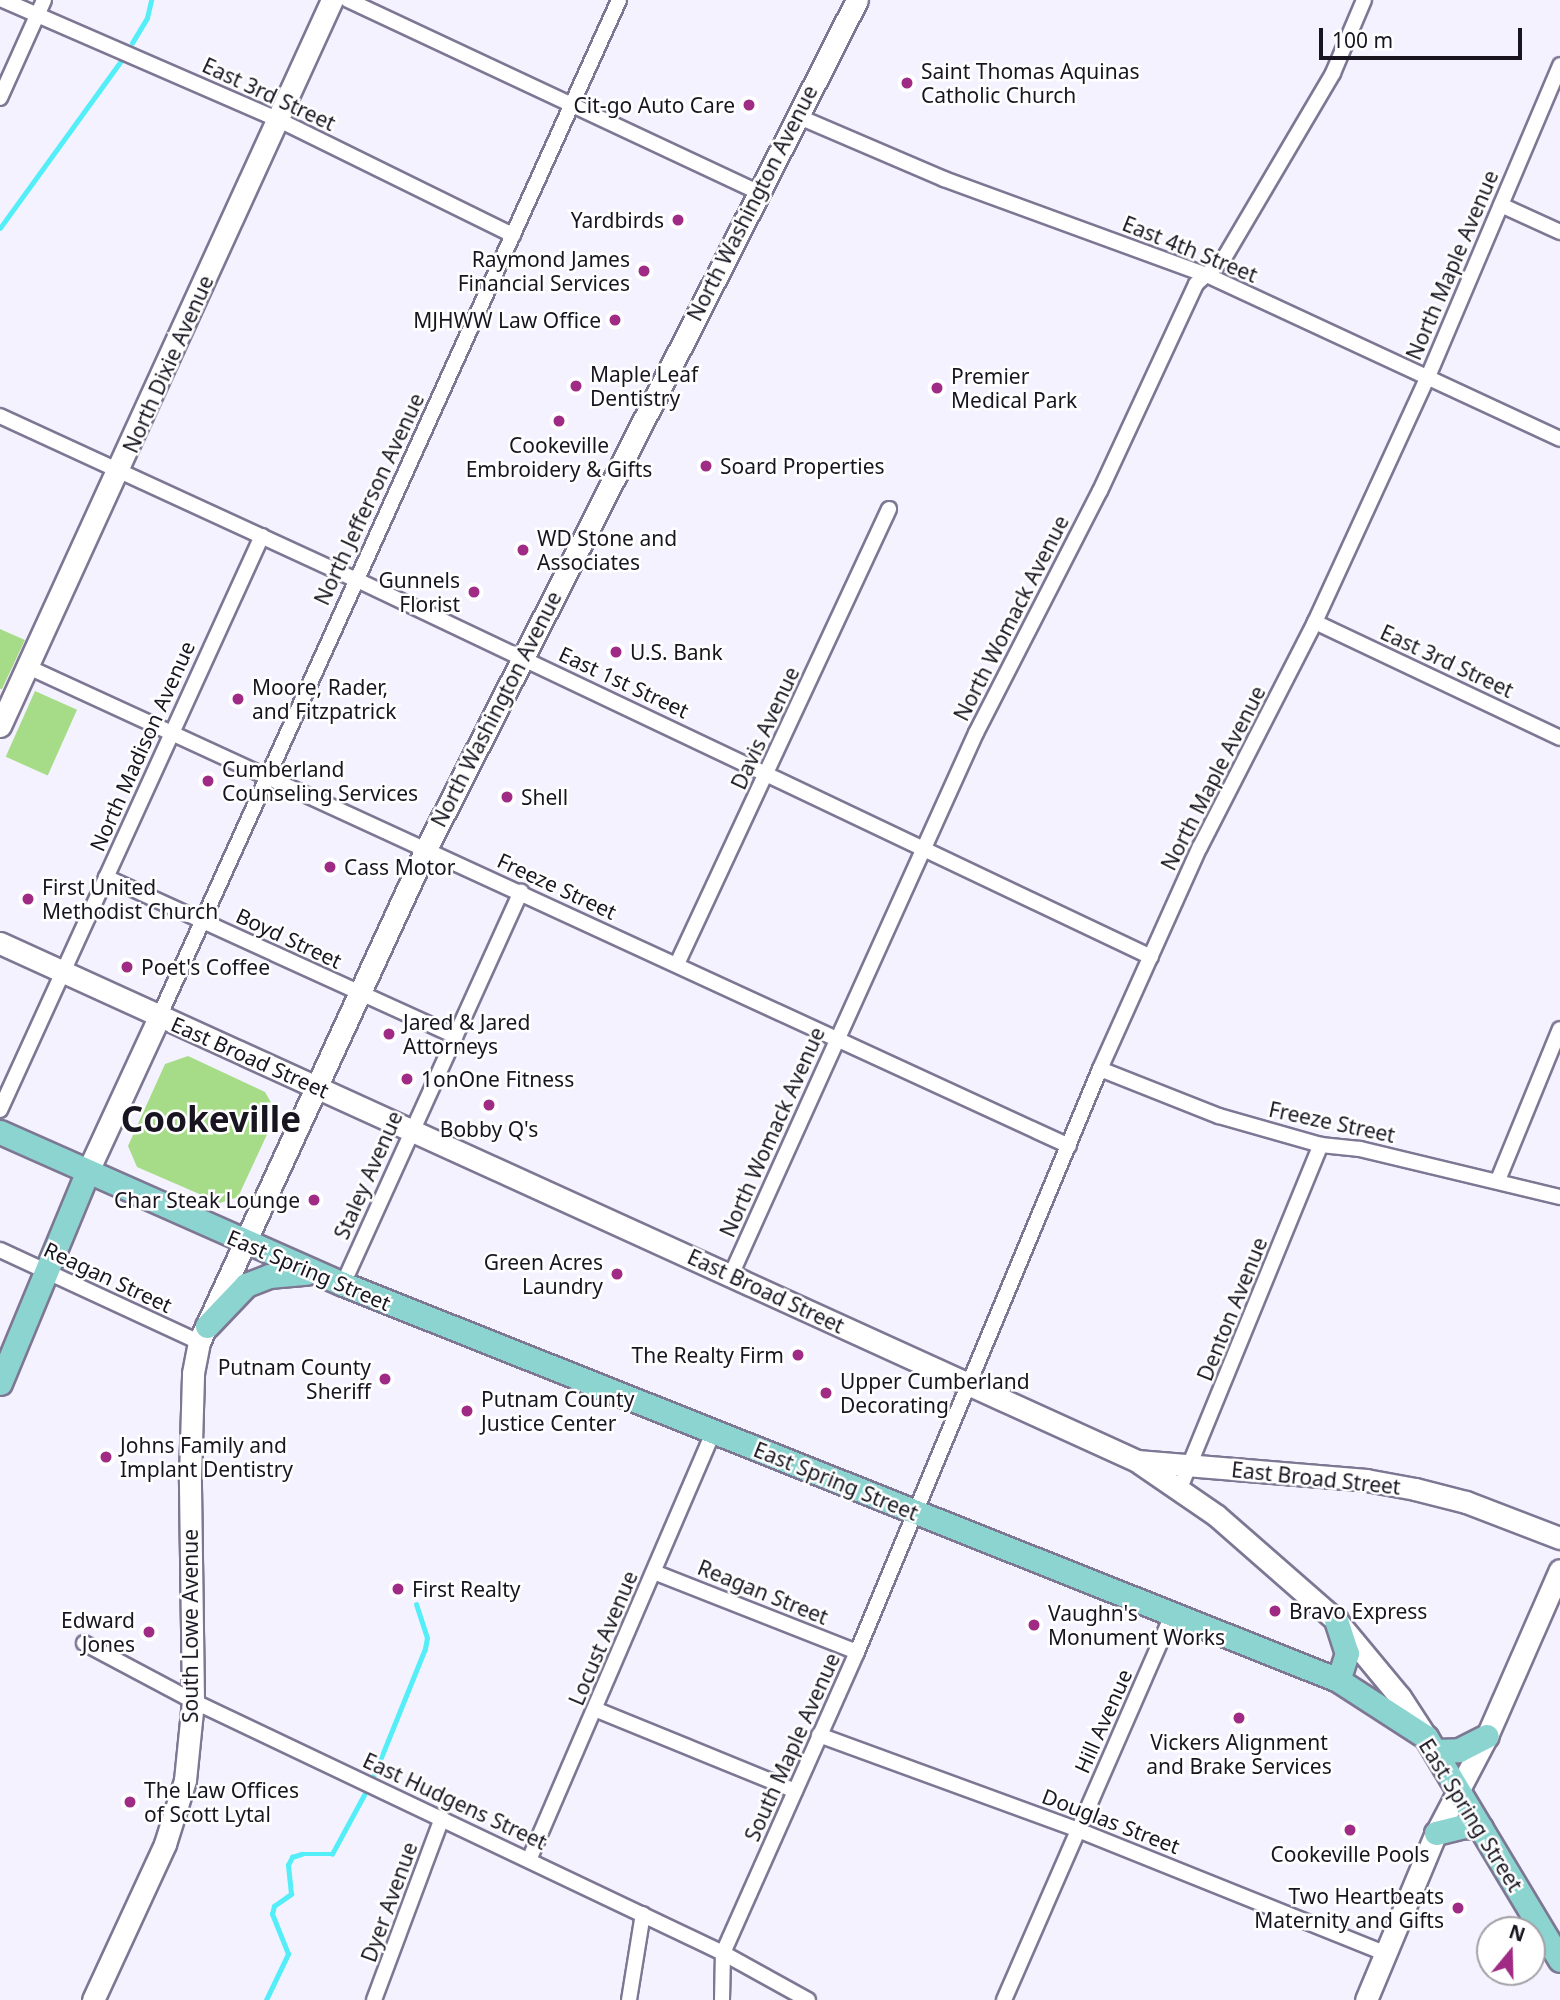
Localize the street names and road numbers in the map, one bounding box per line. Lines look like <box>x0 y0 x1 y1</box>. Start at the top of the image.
street label: East 3rd Street <box>198 52 340 136</box>
street label: North Washington Avenue <box>682 81 822 325</box>
street label: North Maple Avenue <box>1401 166 1503 364</box>
street label: East 4th Street <box>1119 210 1261 288</box>
street label: North Dixie Avenue <box>118 271 218 457</box>
street label: North Jefferson Avenue <box>309 389 429 609</box>
street label: North Womack Avenue <box>948 511 1074 725</box>
street label: North Washington Avenue <box>426 587 566 831</box>
street label: East 3rd Street <box>1376 619 1518 703</box>
street label: North Madison Avenue <box>84 637 200 855</box>
street label: East 1st Street <box>555 641 693 723</box>
street label: Davis Avenue <box>726 663 804 793</box>
street label: North Maple Avenue <box>1156 682 1270 874</box>
street label: Freeze Street <box>493 847 621 925</box>
street label: Boyd Street <box>232 903 346 973</box>
street label: East Broad Street <box>167 1011 333 1103</box>
street label: North Womack Avenue <box>714 1023 830 1241</box>
street label: Freeze Street <box>1267 1096 1397 1148</box>
street label: Staley Avenue <box>328 1107 408 1243</box>
street label: East Spring Street <box>223 1224 395 1316</box>
street label: Denton Avenue <box>1192 1234 1272 1384</box>
street label: Reagan Street <box>40 1236 176 1318</box>
street label: East Broad Street <box>684 1244 848 1338</box>
street label: East Spring Street <box>750 1437 922 1525</box>
street label: East Broad Street <box>1230 1457 1402 1499</box>
street label: South Lowe Avenue <box>177 1529 203 1723</box>
street label: Reagan Street <box>694 1554 832 1630</box>
street label: Locust Avenue <box>563 1567 643 1709</box>
street label: South Maple Avenue <box>739 1649 845 1845</box>
street label: Hill Avenue <box>1069 1665 1137 1777</box>
street label: East Spring Street <box>1414 1734 1528 1896</box>
street label: East Hudgens Street <box>359 1747 551 1855</box>
street label: Douglas Street <box>1039 1783 1183 1859</box>
street label: Dyer Avenue <box>356 1839 422 1965</box>

